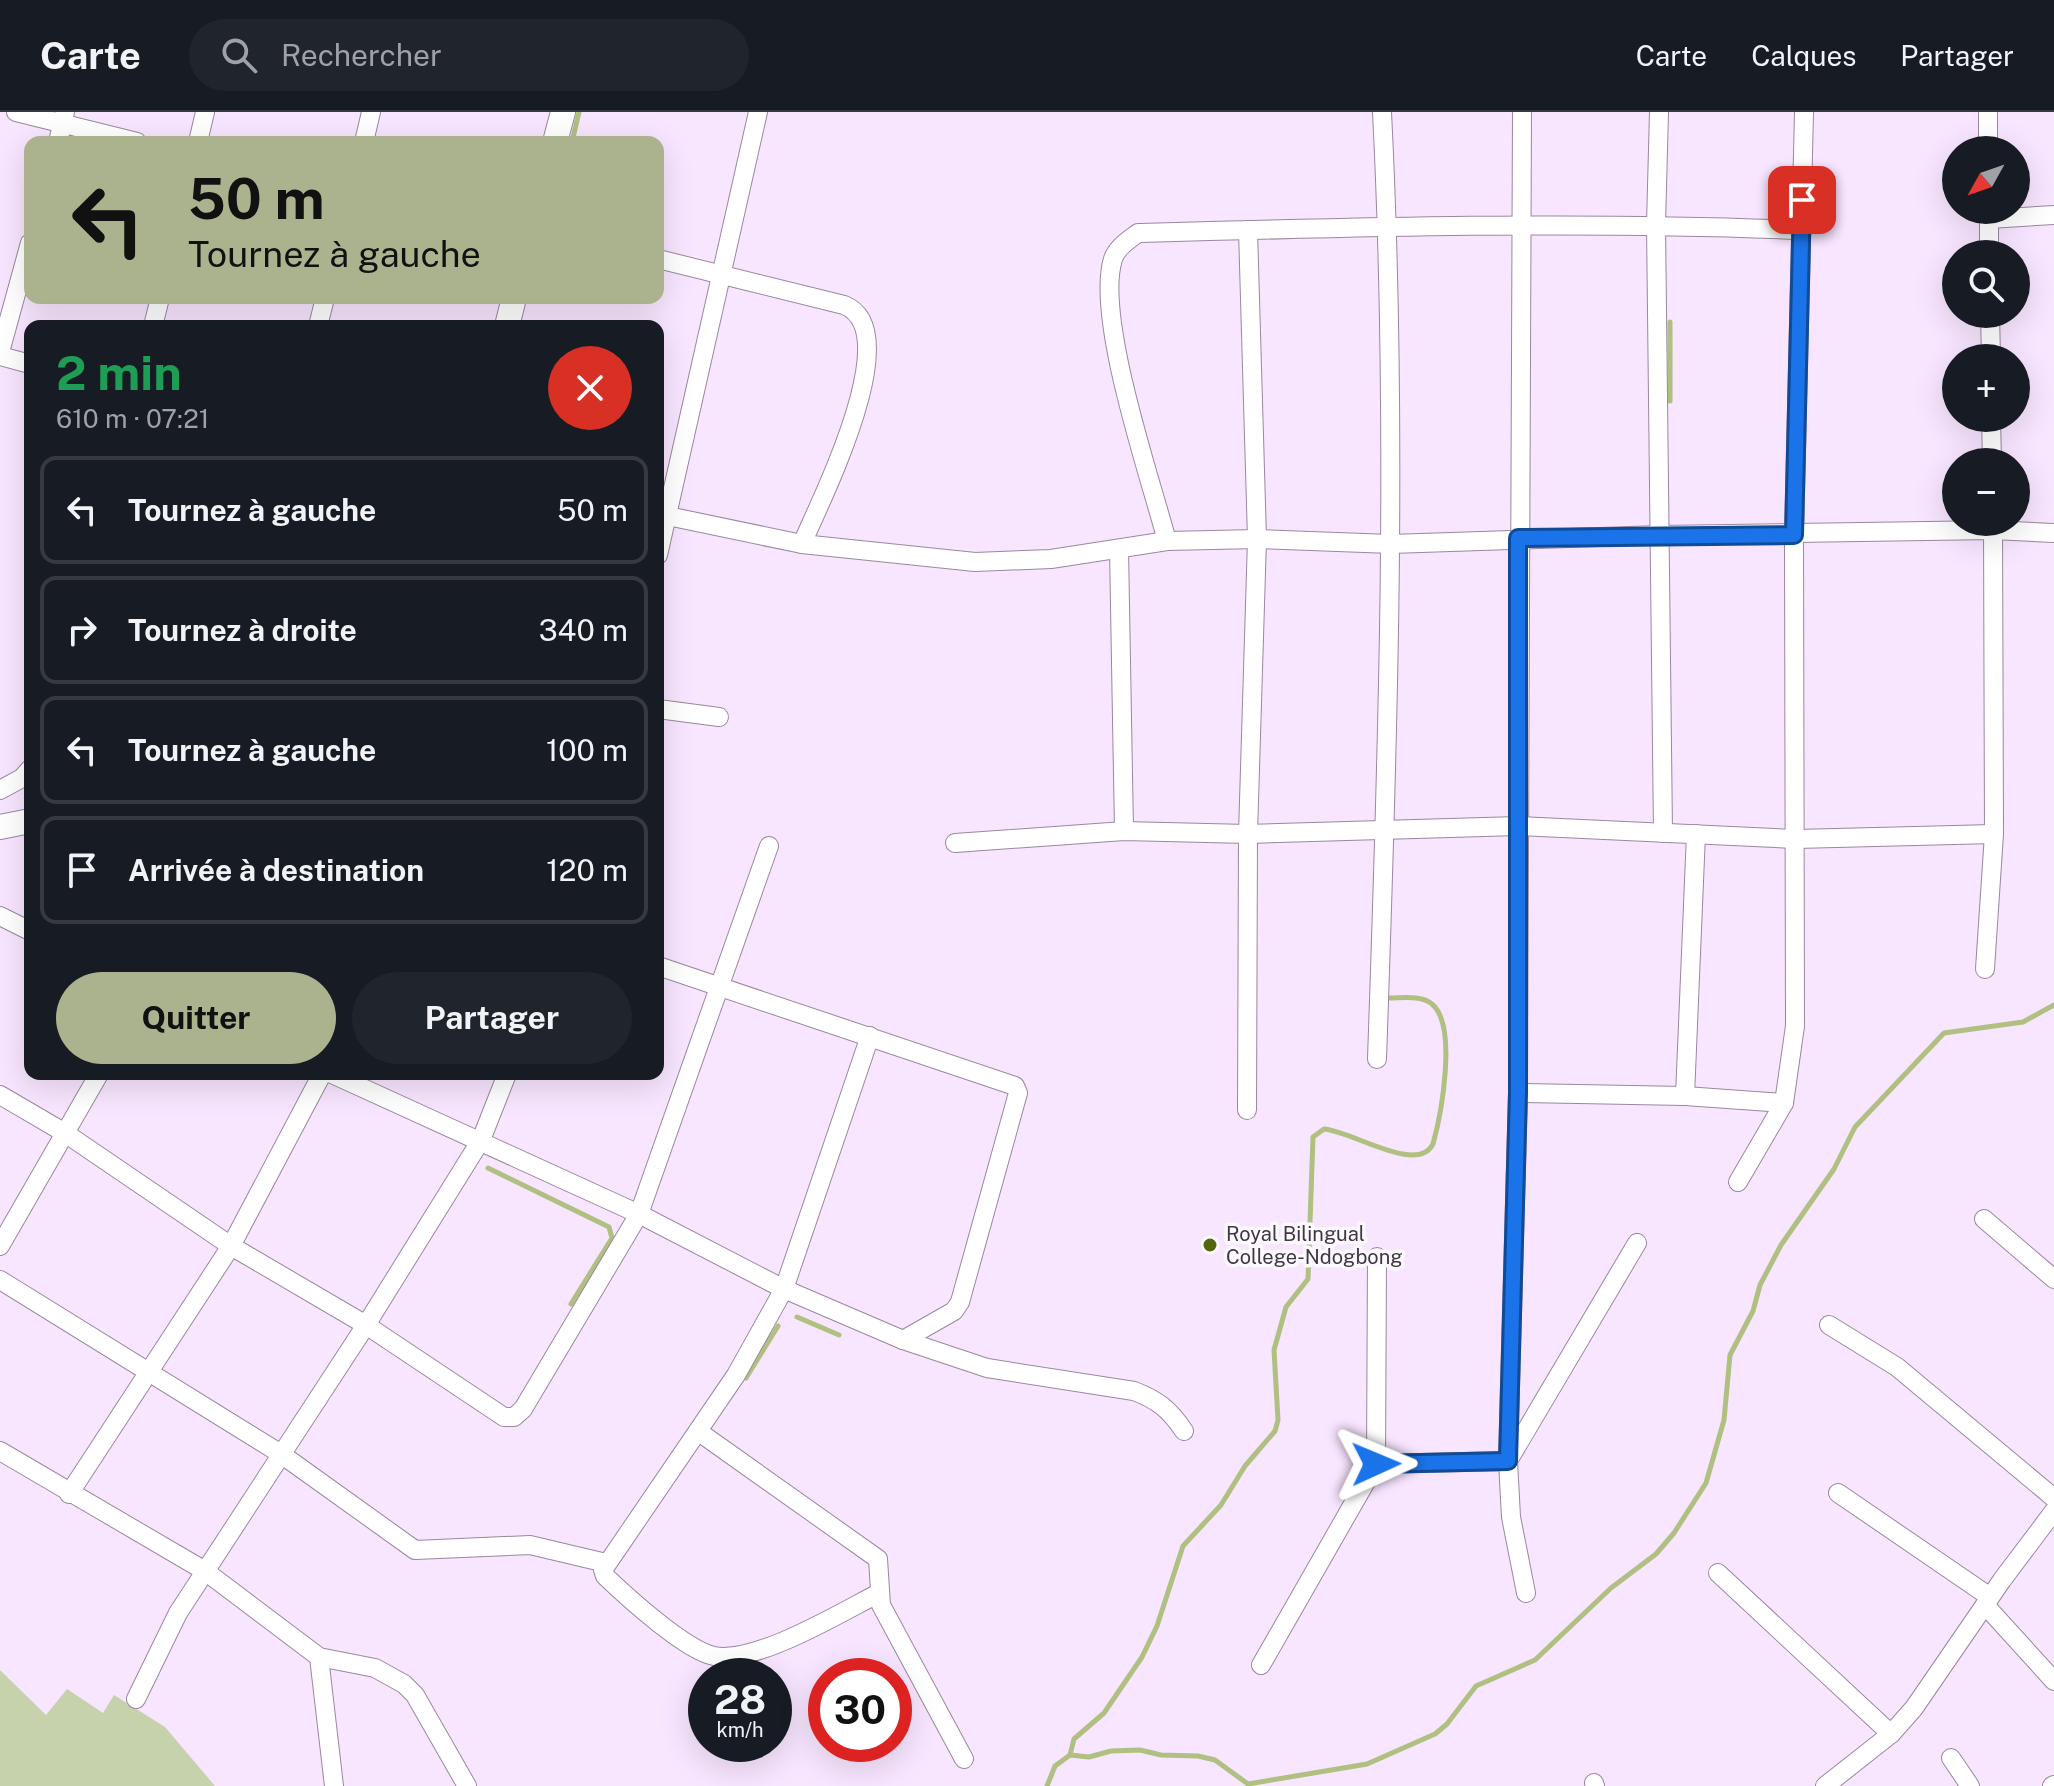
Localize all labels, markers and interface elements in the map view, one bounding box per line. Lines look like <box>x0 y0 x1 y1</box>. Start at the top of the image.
search box <box>189 19 749 91</box>
text: Carte <box>40 33 141 78</box>
icon: search <box>217 33 261 77</box>
text: Rechercher <box>281 37 442 73</box>
text: Carte <box>1636 39 1707 72</box>
text: Calques <box>1751 39 1856 72</box>
text: Partager <box>1900 39 2014 72</box>
north arrow <box>1942 136 2030 224</box>
map controls <box>1942 136 2030 536</box>
text: 50 m <box>188 166 325 232</box>
pin <box>1768 166 1836 234</box>
icon: left <box>56 168 160 272</box>
icon: arrive <box>1780 178 1824 222</box>
text: Tournez à gauche <box>188 233 481 275</box>
button: search <box>1942 240 2030 328</box>
text: 2 min <box>56 344 182 401</box>
button: + <box>1942 344 2030 432</box>
button: close <box>548 346 632 430</box>
text: 610 m · 07:21 <box>56 403 209 434</box>
button: − <box>1942 448 2030 536</box>
icon: left <box>60 488 104 532</box>
text: Tournez à gauche <box>128 492 376 528</box>
text: 50 m <box>557 492 628 528</box>
icon: right <box>60 608 104 652</box>
text: Tournez à droite <box>128 612 357 648</box>
text: 340 m <box>539 612 628 648</box>
icon: left <box>60 728 104 772</box>
text: Tournez à gauche <box>128 732 376 768</box>
text: 100 m <box>546 732 628 768</box>
icon: arrive <box>60 848 104 892</box>
text: Arrivée à destination <box>128 852 424 888</box>
text: 120 m <box>546 852 628 888</box>
button: Quitter <box>56 972 336 1064</box>
button: Partager <box>352 972 632 1064</box>
place label: Royal Bilingual College-Ndogbong <box>1226 1222 1403 1269</box>
marker: Royal Bilingual College-Ndogbong <box>1201 1236 1219 1254</box>
position arrow <box>1334 1422 1418 1506</box>
speed limit sign: 30 <box>808 1658 912 1762</box>
text: 28 <box>714 1676 766 1723</box>
text: km/h <box>716 1718 764 1742</box>

